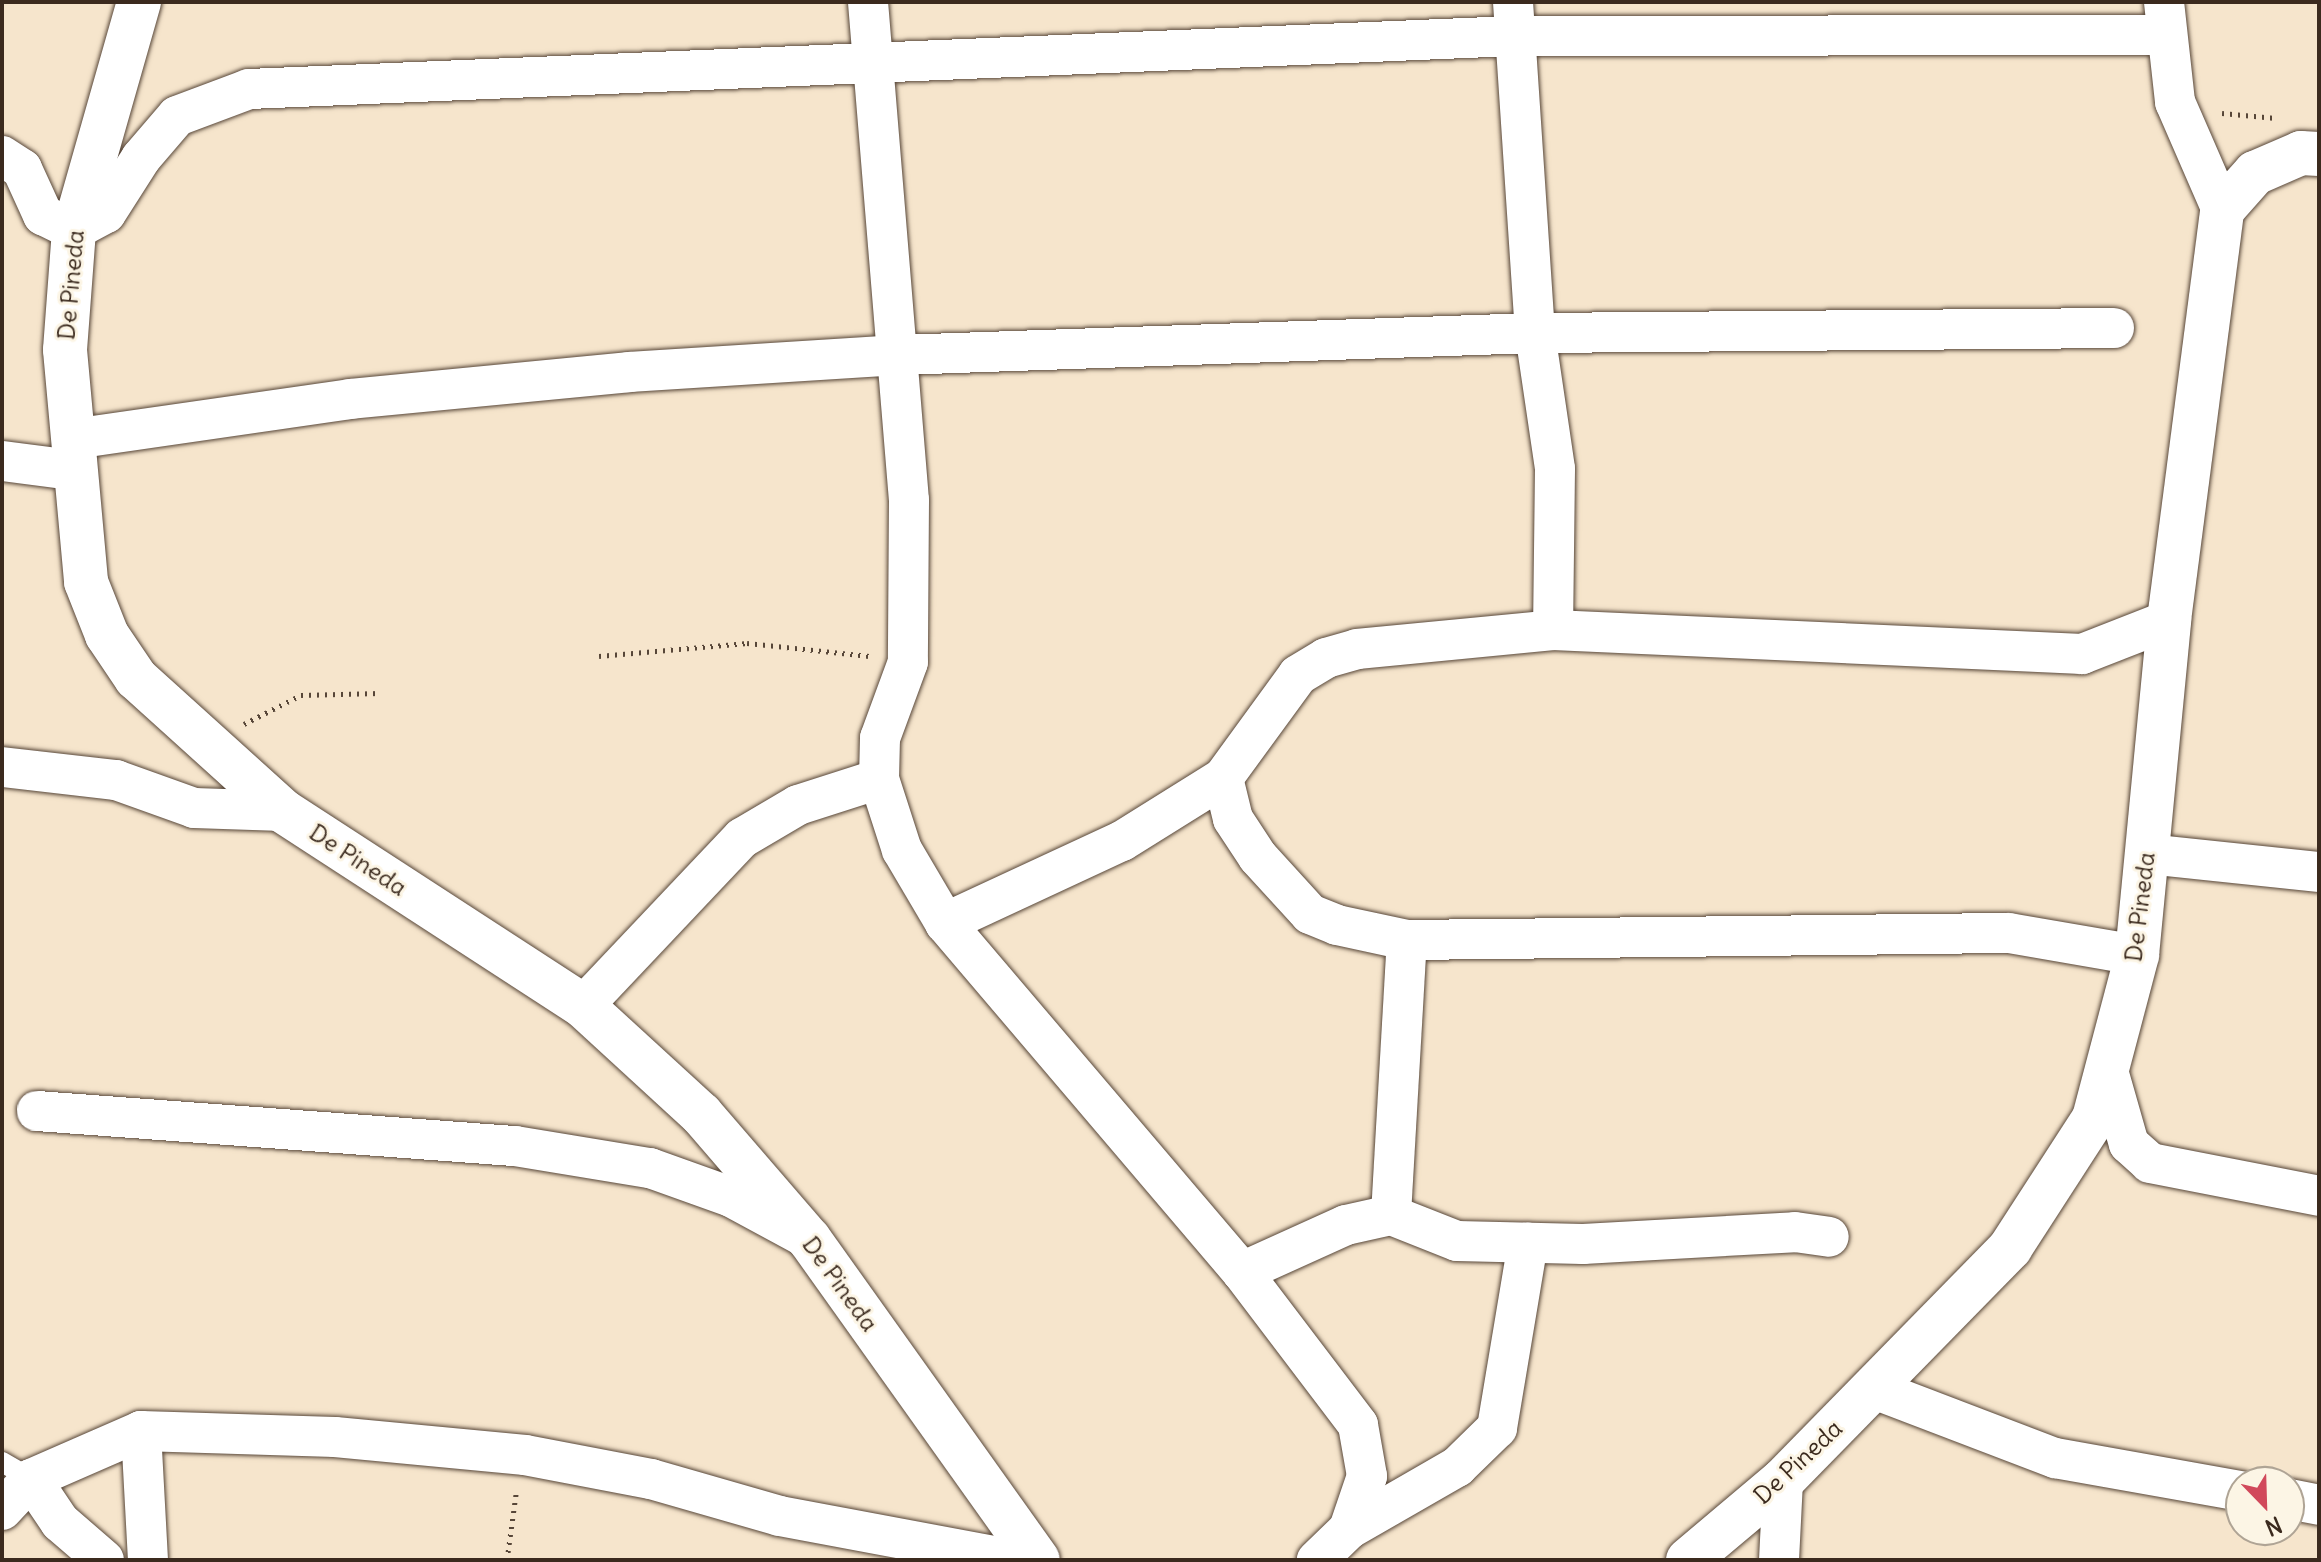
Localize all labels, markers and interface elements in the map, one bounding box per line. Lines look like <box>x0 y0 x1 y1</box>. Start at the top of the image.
street label: De Pineda <box>52 229 90 341</box>
street label: De Pineda <box>304 818 412 902</box>
street label: De Pineda <box>2119 851 2161 963</box>
street label: De Pineda <box>796 1231 884 1337</box>
street label: De Pineda <box>1748 1414 1848 1510</box>
north arrow <box>2225 1466 2305 1546</box>
text: N <box>2261 1510 2286 1542</box>

